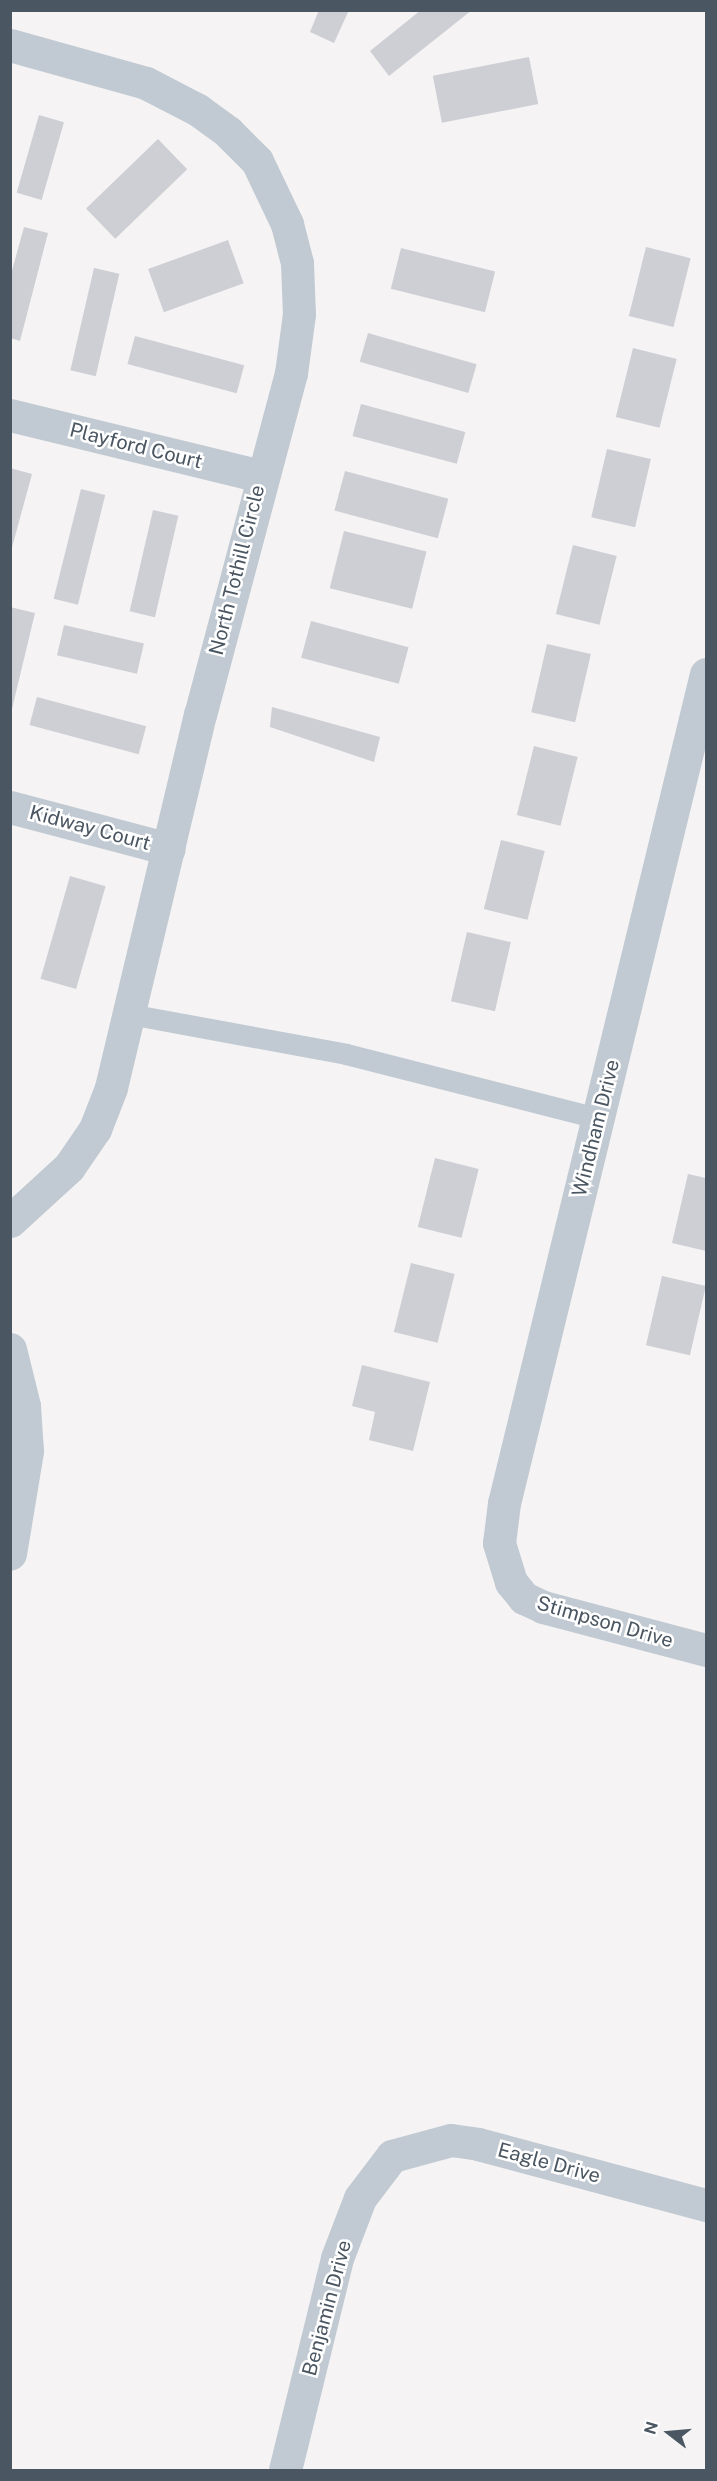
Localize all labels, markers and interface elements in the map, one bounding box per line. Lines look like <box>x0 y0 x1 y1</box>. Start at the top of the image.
street label: Playford Court <box>67 418 205 474</box>
street label: North Tothill Circle <box>204 482 270 658</box>
street label: Kidway Court <box>27 800 153 856</box>
street label: Windham Drive <box>567 1057 625 1199</box>
street label: Stimpson Drive <box>534 1591 676 1653</box>
street label: Eagle Drive <box>495 2138 603 2188</box>
street label: Benjamin Drive <box>297 2238 357 2378</box>
north arrow <box>639 2403 699 2463</box>
text: N <box>640 2419 662 2437</box>

